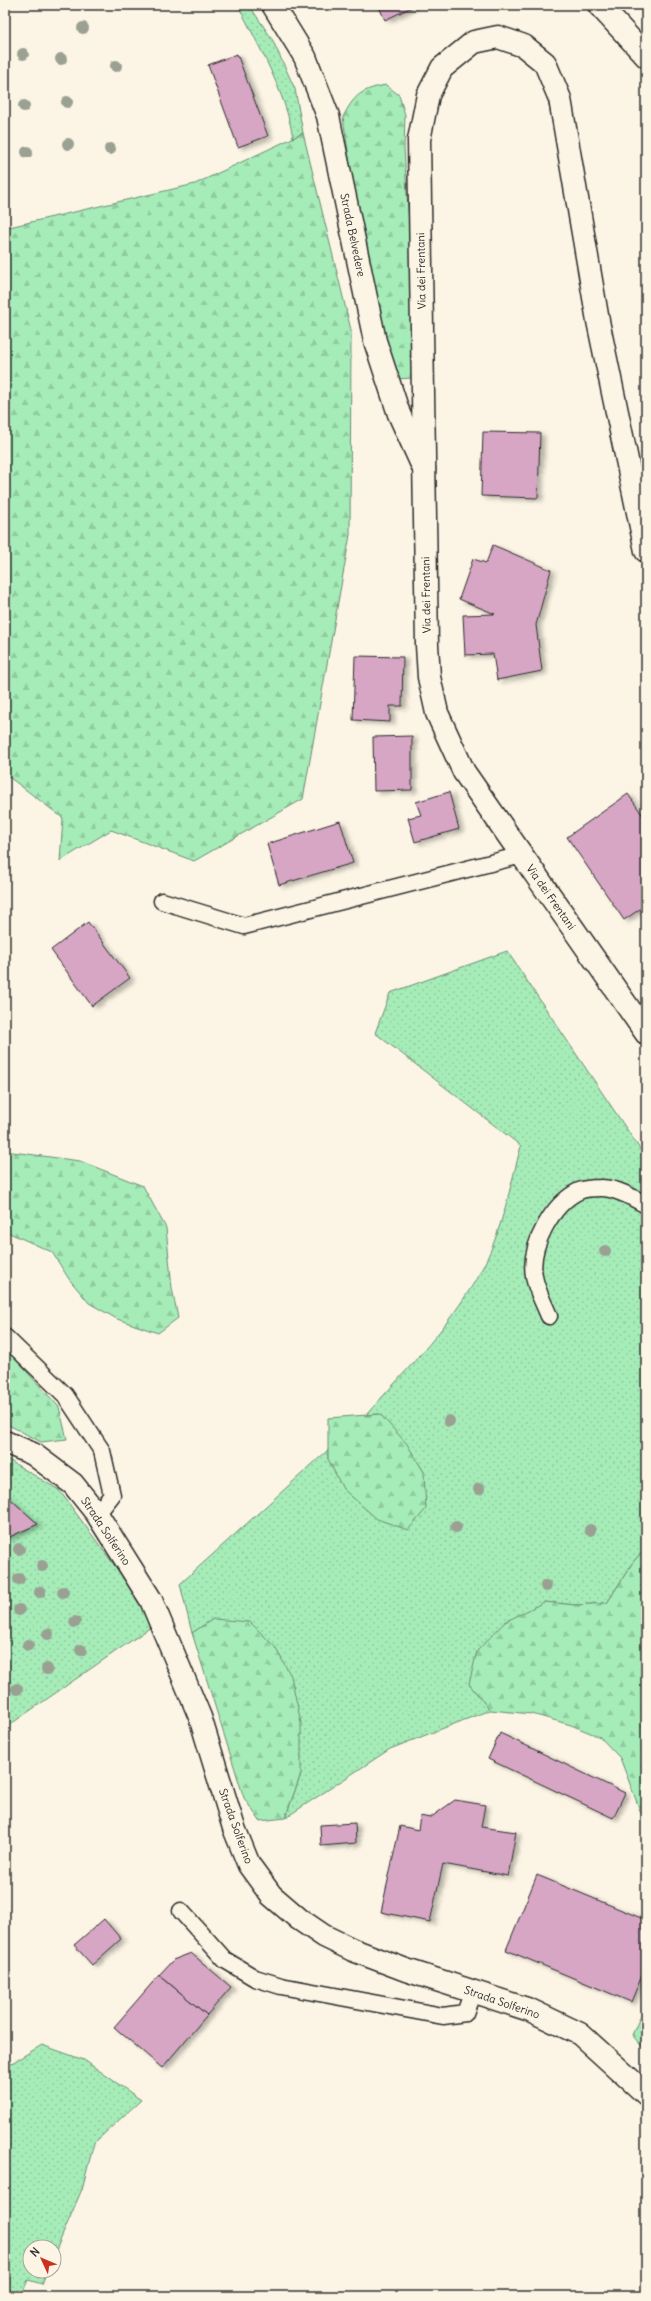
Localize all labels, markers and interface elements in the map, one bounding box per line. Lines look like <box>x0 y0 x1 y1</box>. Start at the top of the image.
street label: Strada Belvedere <box>337 192 369 278</box>
street label: Via dei Frentani <box>413 233 429 309</box>
street label: Via dei Frentani <box>418 557 434 633</box>
street label: Via dei Frentani <box>523 862 579 932</box>
street label: Strada Solferino <box>78 1494 134 1568</box>
street label: Strada Solferino <box>216 1786 256 1866</box>
street label: Strada Solferino <box>462 1983 542 2021</box>
north arrow <box>22 2239 62 2279</box>
text: N <box>27 2244 42 2260</box>

